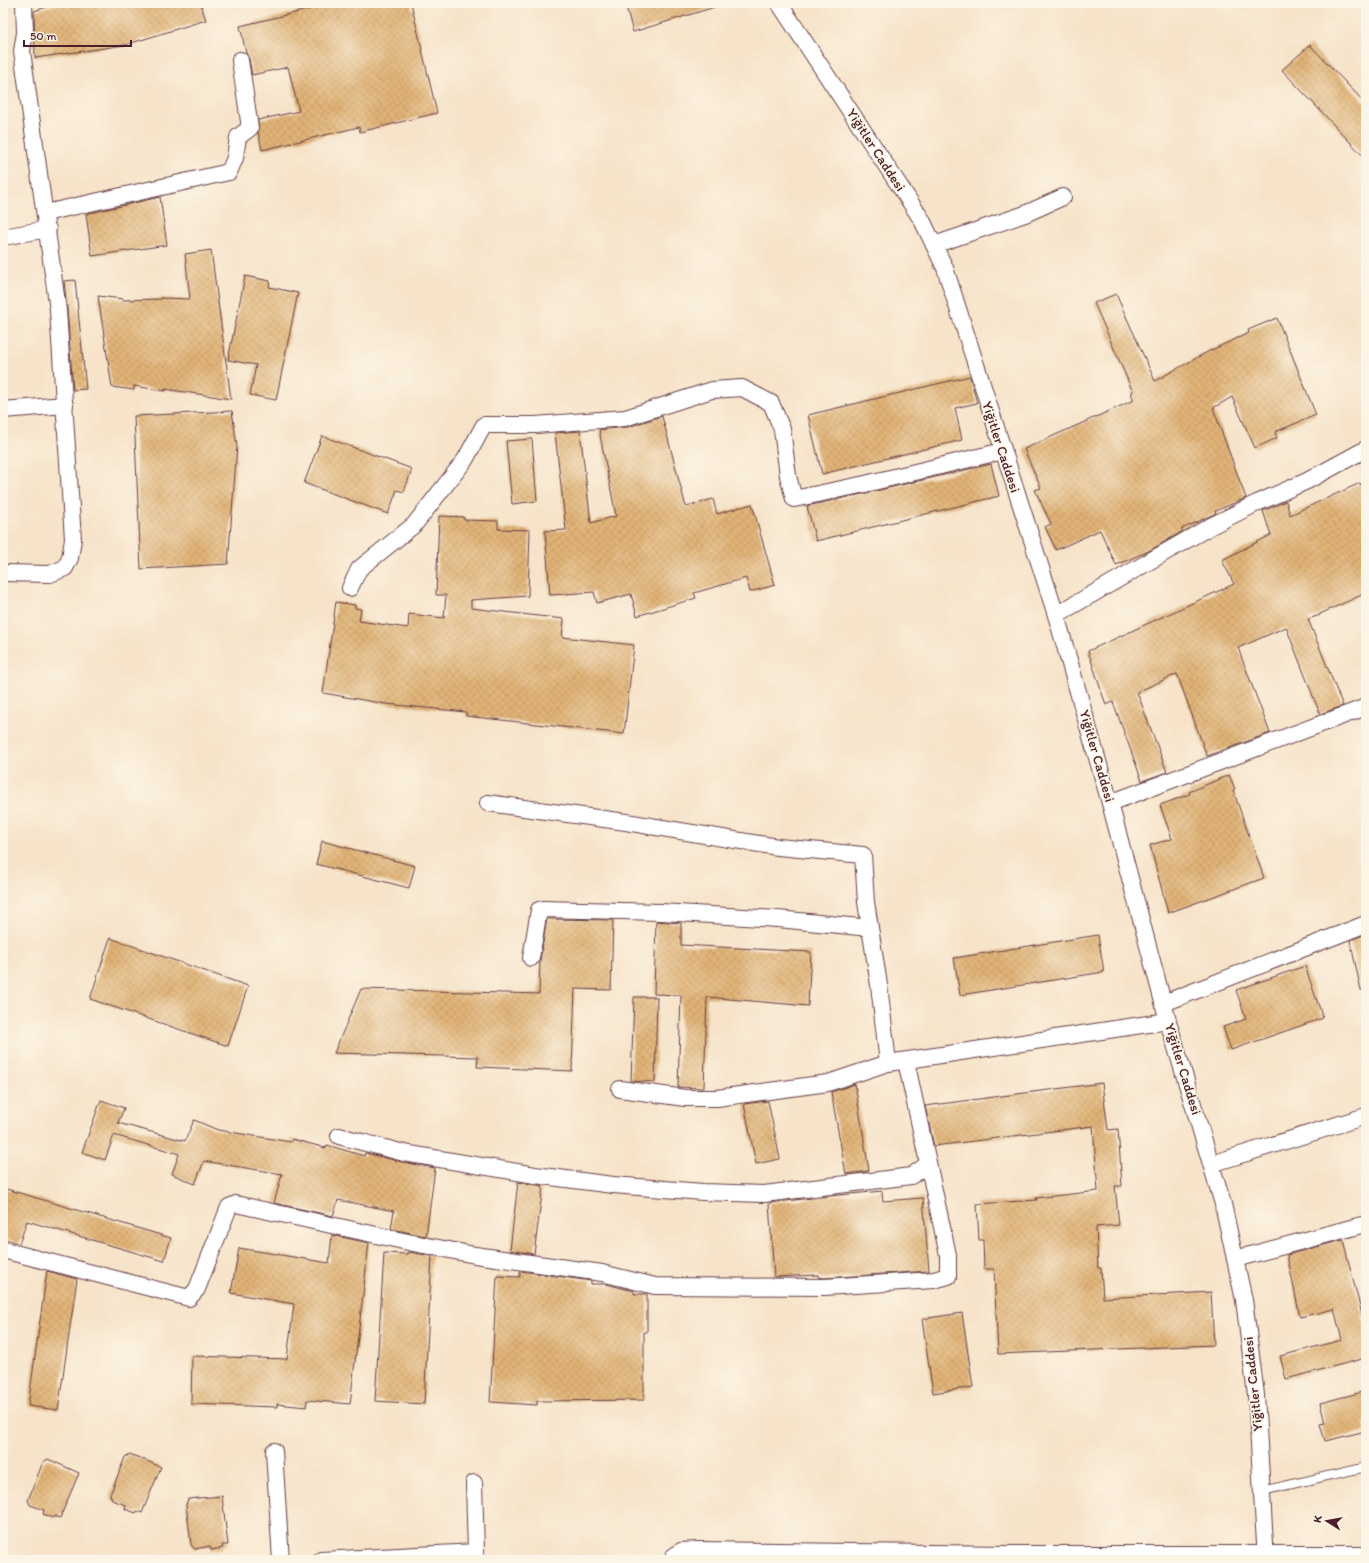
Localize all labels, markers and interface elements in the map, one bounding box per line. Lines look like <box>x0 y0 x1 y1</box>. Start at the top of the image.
scale bar <box>24 22 131 48</box>
text: 50 m <box>30 29 56 43</box>
street label: Yiğitler Caddesi <box>843 106 909 194</box>
street label: Yiğitler Caddesi <box>978 399 1024 495</box>
street label: Yiğitler Caddesi <box>1076 708 1118 804</box>
street label: Yiğitler Caddesi <box>1161 1021 1205 1117</box>
street label: Yiğitler Caddesi <box>1240 1336 1266 1432</box>
north arrow <box>1307 1501 1347 1541</box>
text: K <box>1311 1514 1325 1524</box>

